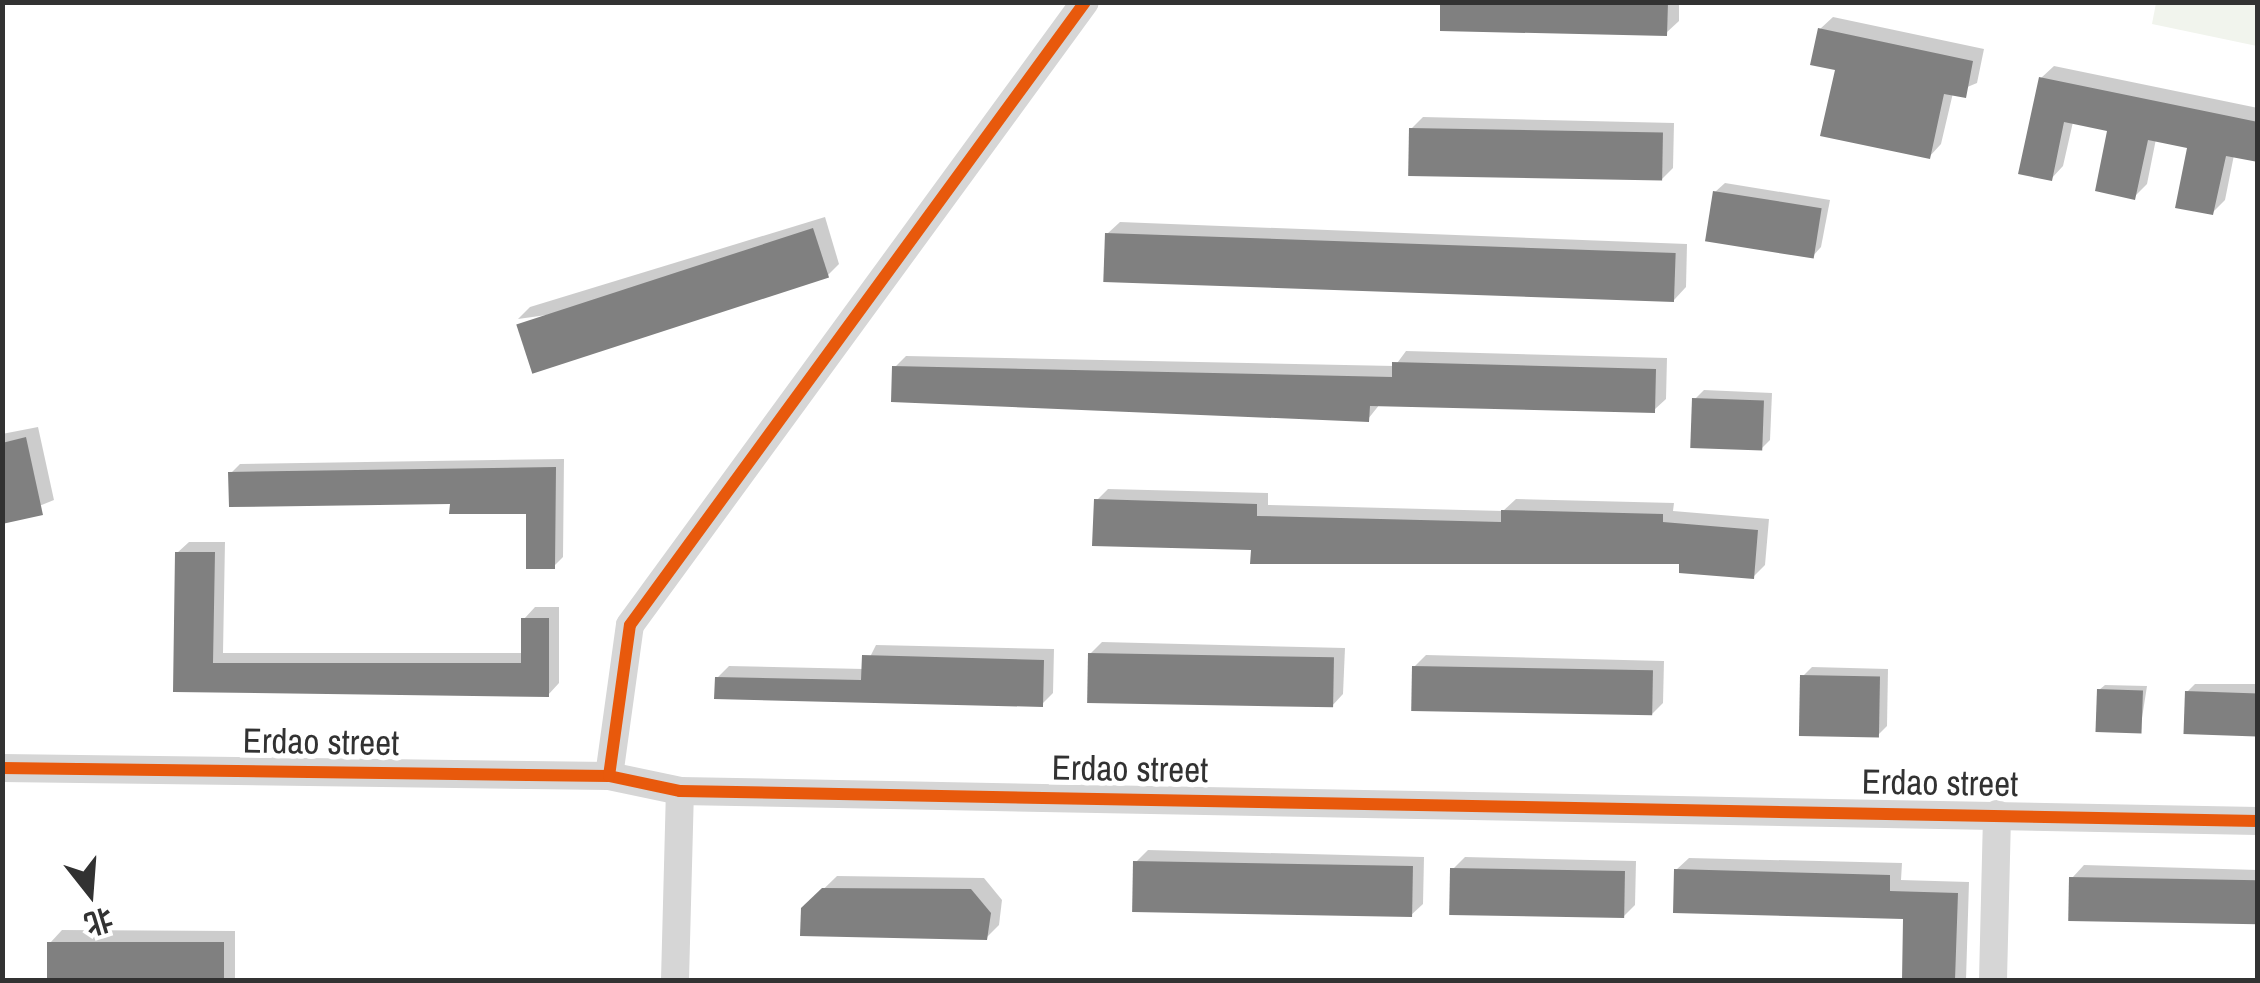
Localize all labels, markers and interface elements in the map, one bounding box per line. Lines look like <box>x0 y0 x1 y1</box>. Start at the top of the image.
street label: Erdao street <box>242 720 400 764</box>
street label: Erdao street <box>1051 747 1209 791</box>
street label: Erdao street <box>1861 761 2019 805</box>
north arrow <box>40 843 140 943</box>
text: 北 <box>80 899 118 944</box>

